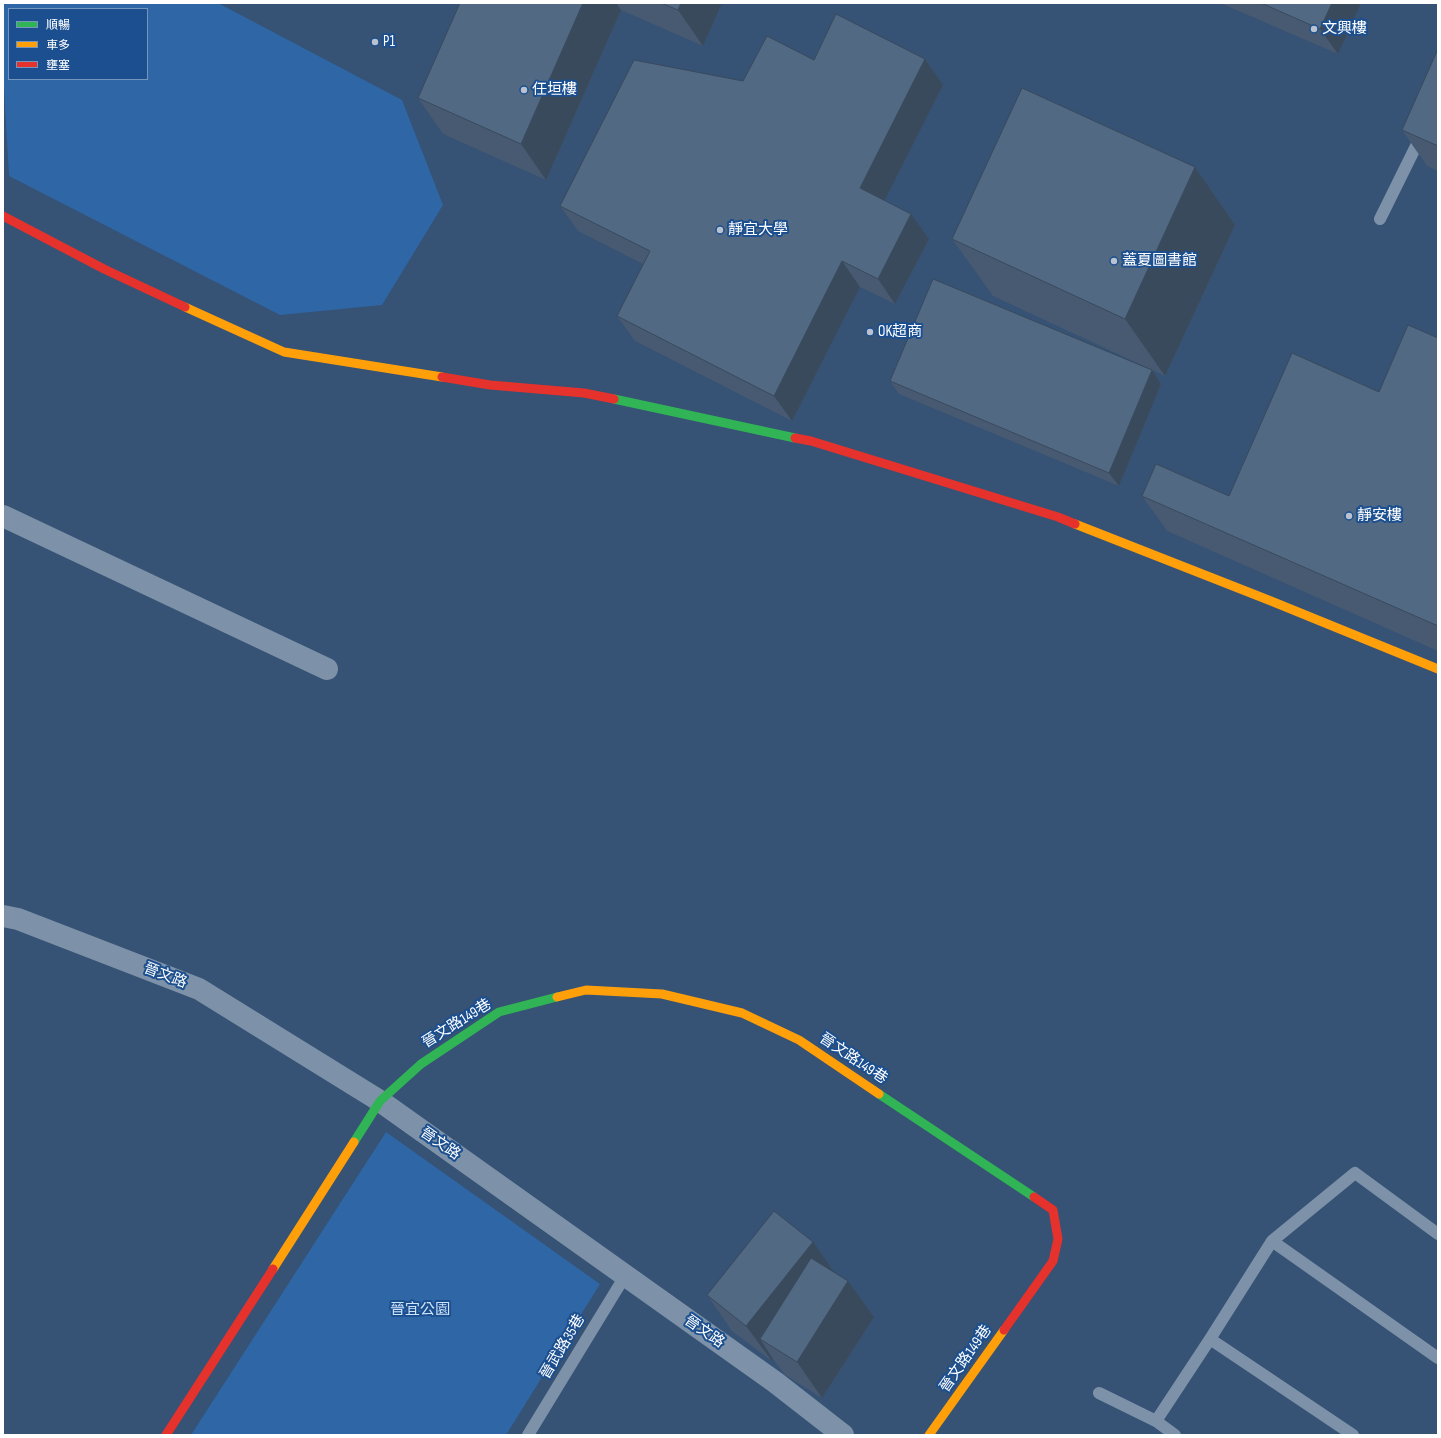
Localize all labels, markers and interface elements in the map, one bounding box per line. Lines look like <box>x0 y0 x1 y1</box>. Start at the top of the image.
legend <box>8 8 148 80</box>
text: 順暢 <box>46 18 70 33</box>
place label: 文興樓 <box>1322 20 1367 38</box>
marker: 文興樓 <box>1309 24 1319 34</box>
place label: P1 <box>383 33 395 51</box>
marker: P1 <box>370 37 380 47</box>
text: 車多 <box>46 38 70 53</box>
text: 壅塞 <box>46 58 70 73</box>
place label: 任垣樓 <box>532 81 577 99</box>
marker: 任垣樓 <box>519 85 529 95</box>
place label: 靜宜大學 <box>728 221 788 239</box>
marker: 靜宜大學 <box>715 225 725 235</box>
place label: 蓋夏圖書館 <box>1122 252 1197 270</box>
marker: 蓋夏圖書館 <box>1109 256 1119 266</box>
place label: OK超商 <box>878 323 922 341</box>
marker: OK超商 <box>865 327 875 337</box>
place label: 靜安樓 <box>1357 507 1402 525</box>
marker: 靜安樓 <box>1344 511 1354 521</box>
street label: 晉文路 <box>141 960 189 992</box>
street label: 晉文路149巷 <box>419 996 495 1052</box>
street label: 晉文路149巷 <box>816 1030 890 1088</box>
street label: 晉文路 <box>416 1124 464 1164</box>
park label: 晉宜公園 <box>390 1301 450 1319</box>
street label: 晉武路35巷 <box>537 1311 589 1383</box>
street label: 晉文路 <box>680 1312 728 1352</box>
street label: 晉文路149巷 <box>936 1322 996 1396</box>

